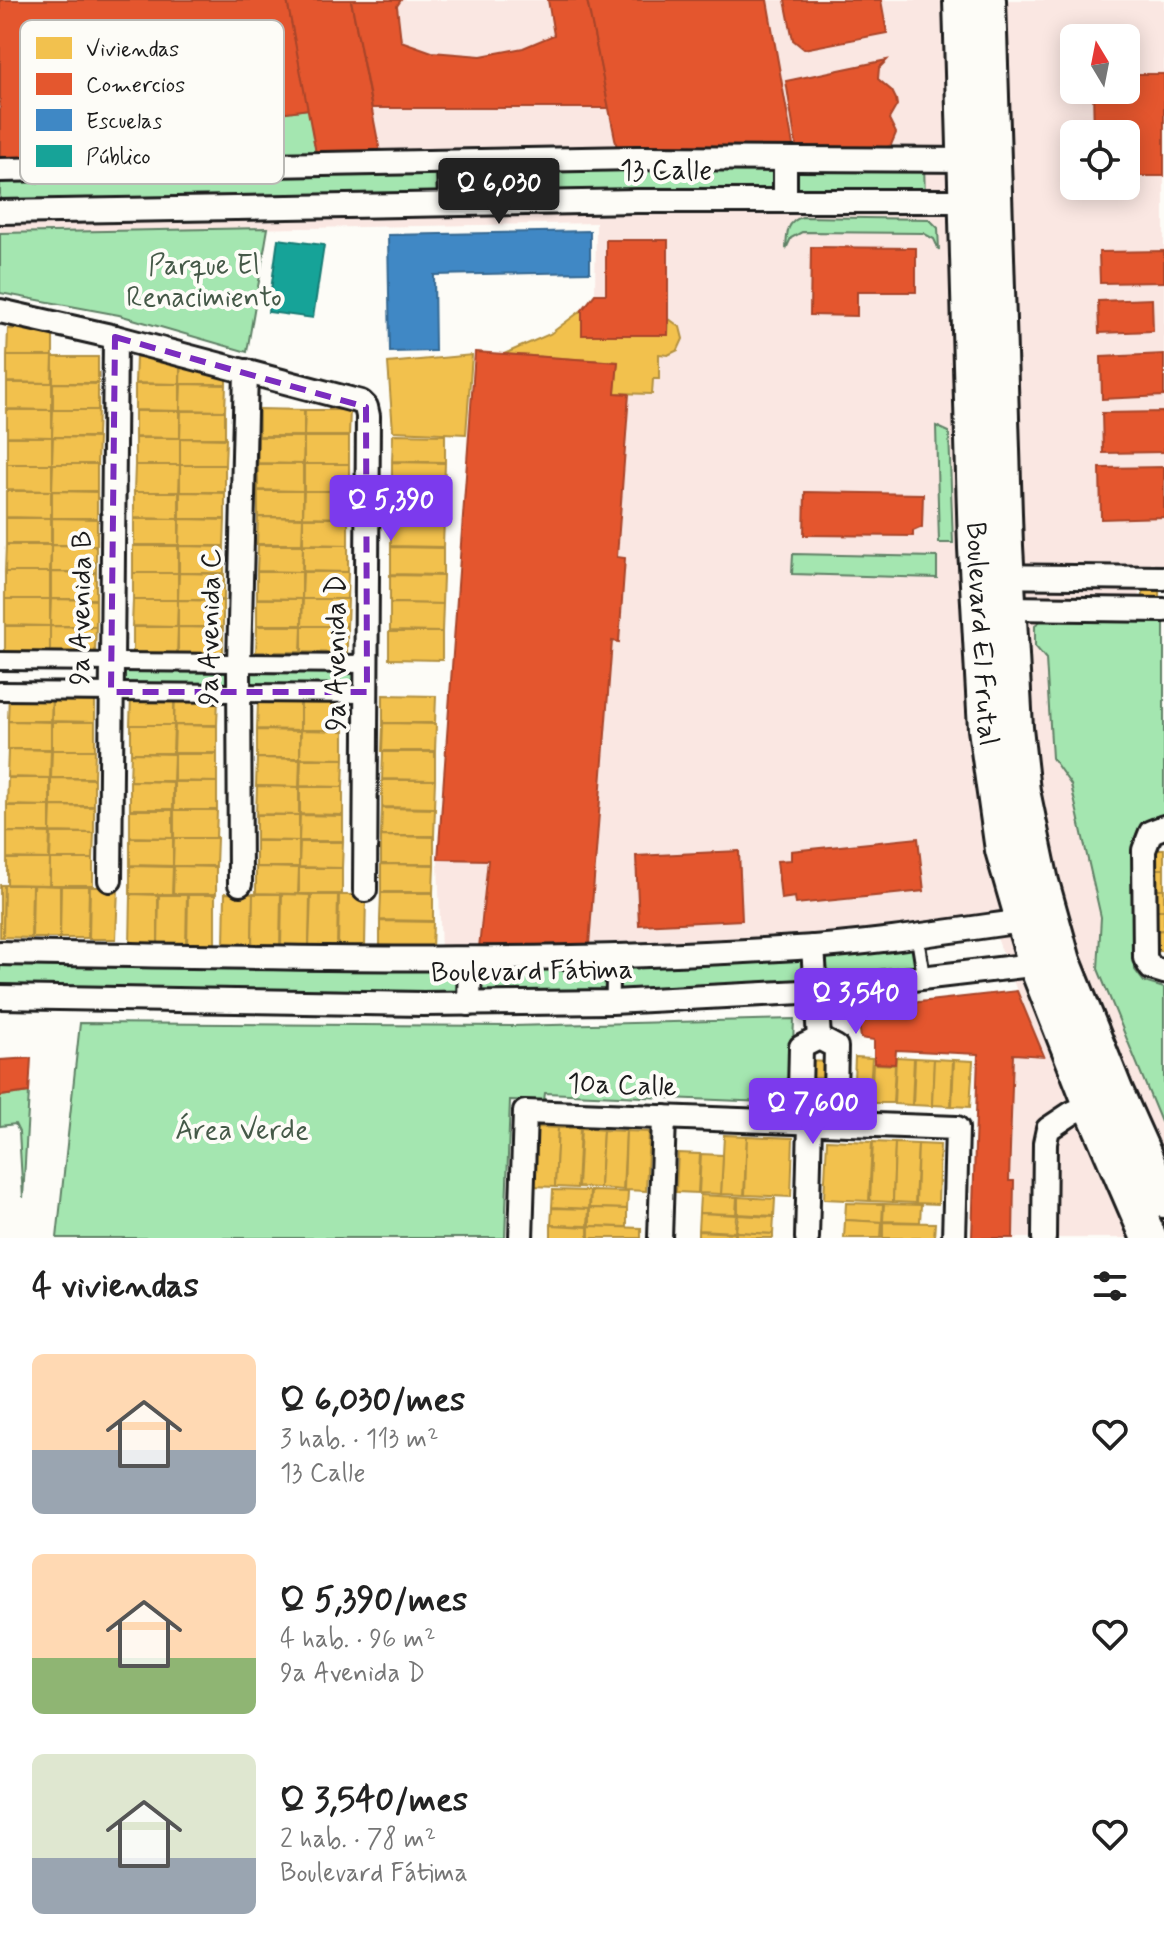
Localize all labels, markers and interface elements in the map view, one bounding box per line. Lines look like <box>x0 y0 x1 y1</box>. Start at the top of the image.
legend <box>20 20 284 184</box>
north arrow <box>1060 24 1140 104</box>
map controls <box>1060 24 1140 200</box>
text: Viviendas <box>86 36 179 64</box>
text: Comercios <box>86 72 185 100</box>
text: Escuelas <box>86 108 163 136</box>
button: locate <box>1060 120 1140 200</box>
text: Público <box>86 144 151 172</box>
street label: 13 Calle <box>620 153 712 190</box>
pin: Q 6,030 <box>425 158 573 226</box>
text: Q 6,030 <box>456 167 542 201</box>
park label: Parque El Renacimiento <box>126 248 282 317</box>
pin: Q 5,390 <box>317 475 465 543</box>
text: Q 5,390 <box>348 484 434 518</box>
street label: Boulevard El Frutal <box>957 521 1007 748</box>
street label: 9a Avenida B <box>62 530 102 686</box>
street label: 9a Avenida C <box>191 548 231 706</box>
street label: 9a Avenida D <box>319 575 356 731</box>
street label: Boulevard Fátima <box>431 952 633 992</box>
pin: Q 3,540 <box>782 968 930 1036</box>
text: Q 3,540 <box>812 977 900 1011</box>
street label: 10a Calle <box>567 1066 677 1106</box>
pin: Q 7,600 <box>739 1078 887 1146</box>
text: Q 7,600 <box>767 1087 859 1121</box>
park label: Área Verde <box>175 1112 309 1150</box>
text: 4 viviendas <box>32 1264 199 1309</box>
icon: filters <box>1088 1264 1132 1308</box>
text: Q 6,030/mes <box>280 1378 465 1423</box>
icon: home <box>96 1386 192 1482</box>
icon: heart <box>1088 1412 1132 1456</box>
text: 3 hab. · 113 m² <box>280 1423 438 1457</box>
text: 13 Calle <box>280 1457 366 1491</box>
text: Q 5,390/mes <box>280 1578 467 1623</box>
icon: home <box>96 1586 192 1682</box>
icon: heart <box>1088 1612 1132 1656</box>
text: 4 hab. · 96 m² <box>280 1623 436 1657</box>
text: 9a Avenida D <box>280 1657 425 1691</box>
text: Q 3,540/mes <box>280 1778 468 1823</box>
icon: home <box>96 1786 192 1882</box>
icon: heart <box>1088 1812 1132 1856</box>
text: 2 hab. · 78 m² <box>280 1823 436 1857</box>
text: Boulevard Fátima <box>280 1857 468 1891</box>

